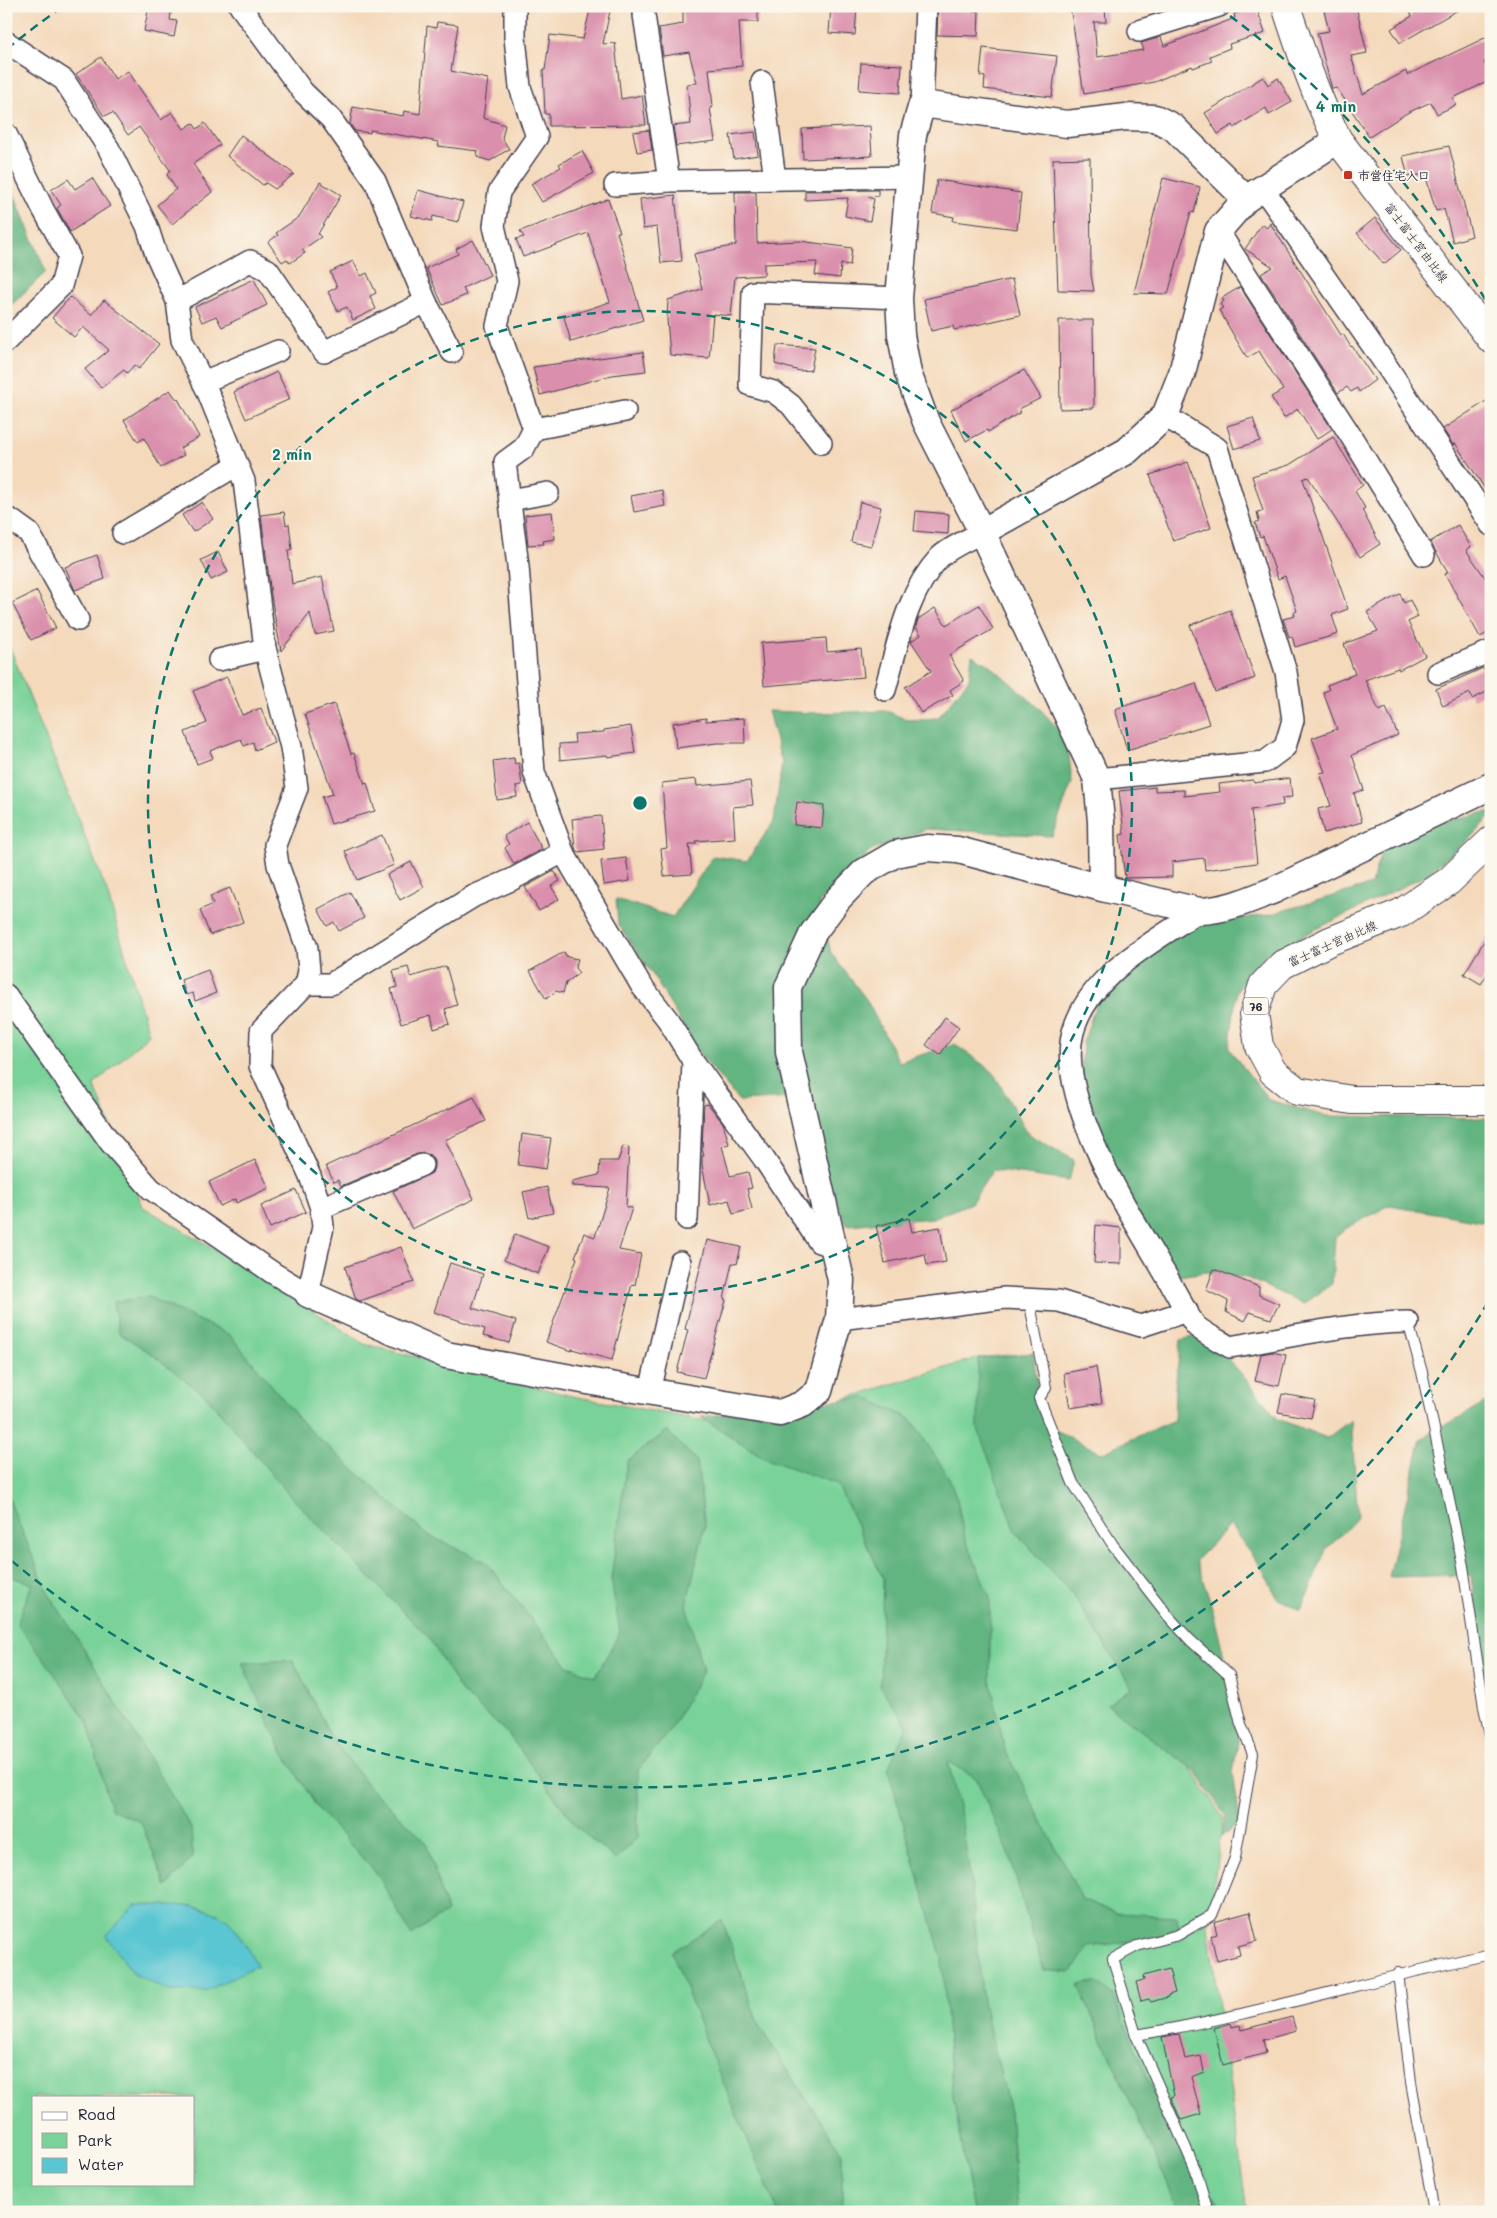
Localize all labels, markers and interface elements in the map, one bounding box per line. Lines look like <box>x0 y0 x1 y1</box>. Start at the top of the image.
text: 4 min <box>1316 96 1356 116</box>
place label: 市営住宅入口 <box>1358 167 1430 183</box>
marker: 市営住宅入口 <box>1342 169 1354 181</box>
street label: 富士富士宮由比線 <box>1382 199 1452 285</box>
text: 2 min <box>272 444 312 464</box>
centre of rings <box>631 794 649 812</box>
street label: 富士富士宮由比線 <box>1285 916 1379 970</box>
road number: 76 <box>1244 998 1268 1014</box>
legend <box>32 2096 195 2186</box>
text: Road <box>78 2104 115 2124</box>
text: Park <box>78 2130 112 2150</box>
text: Water <box>78 2154 124 2174</box>

